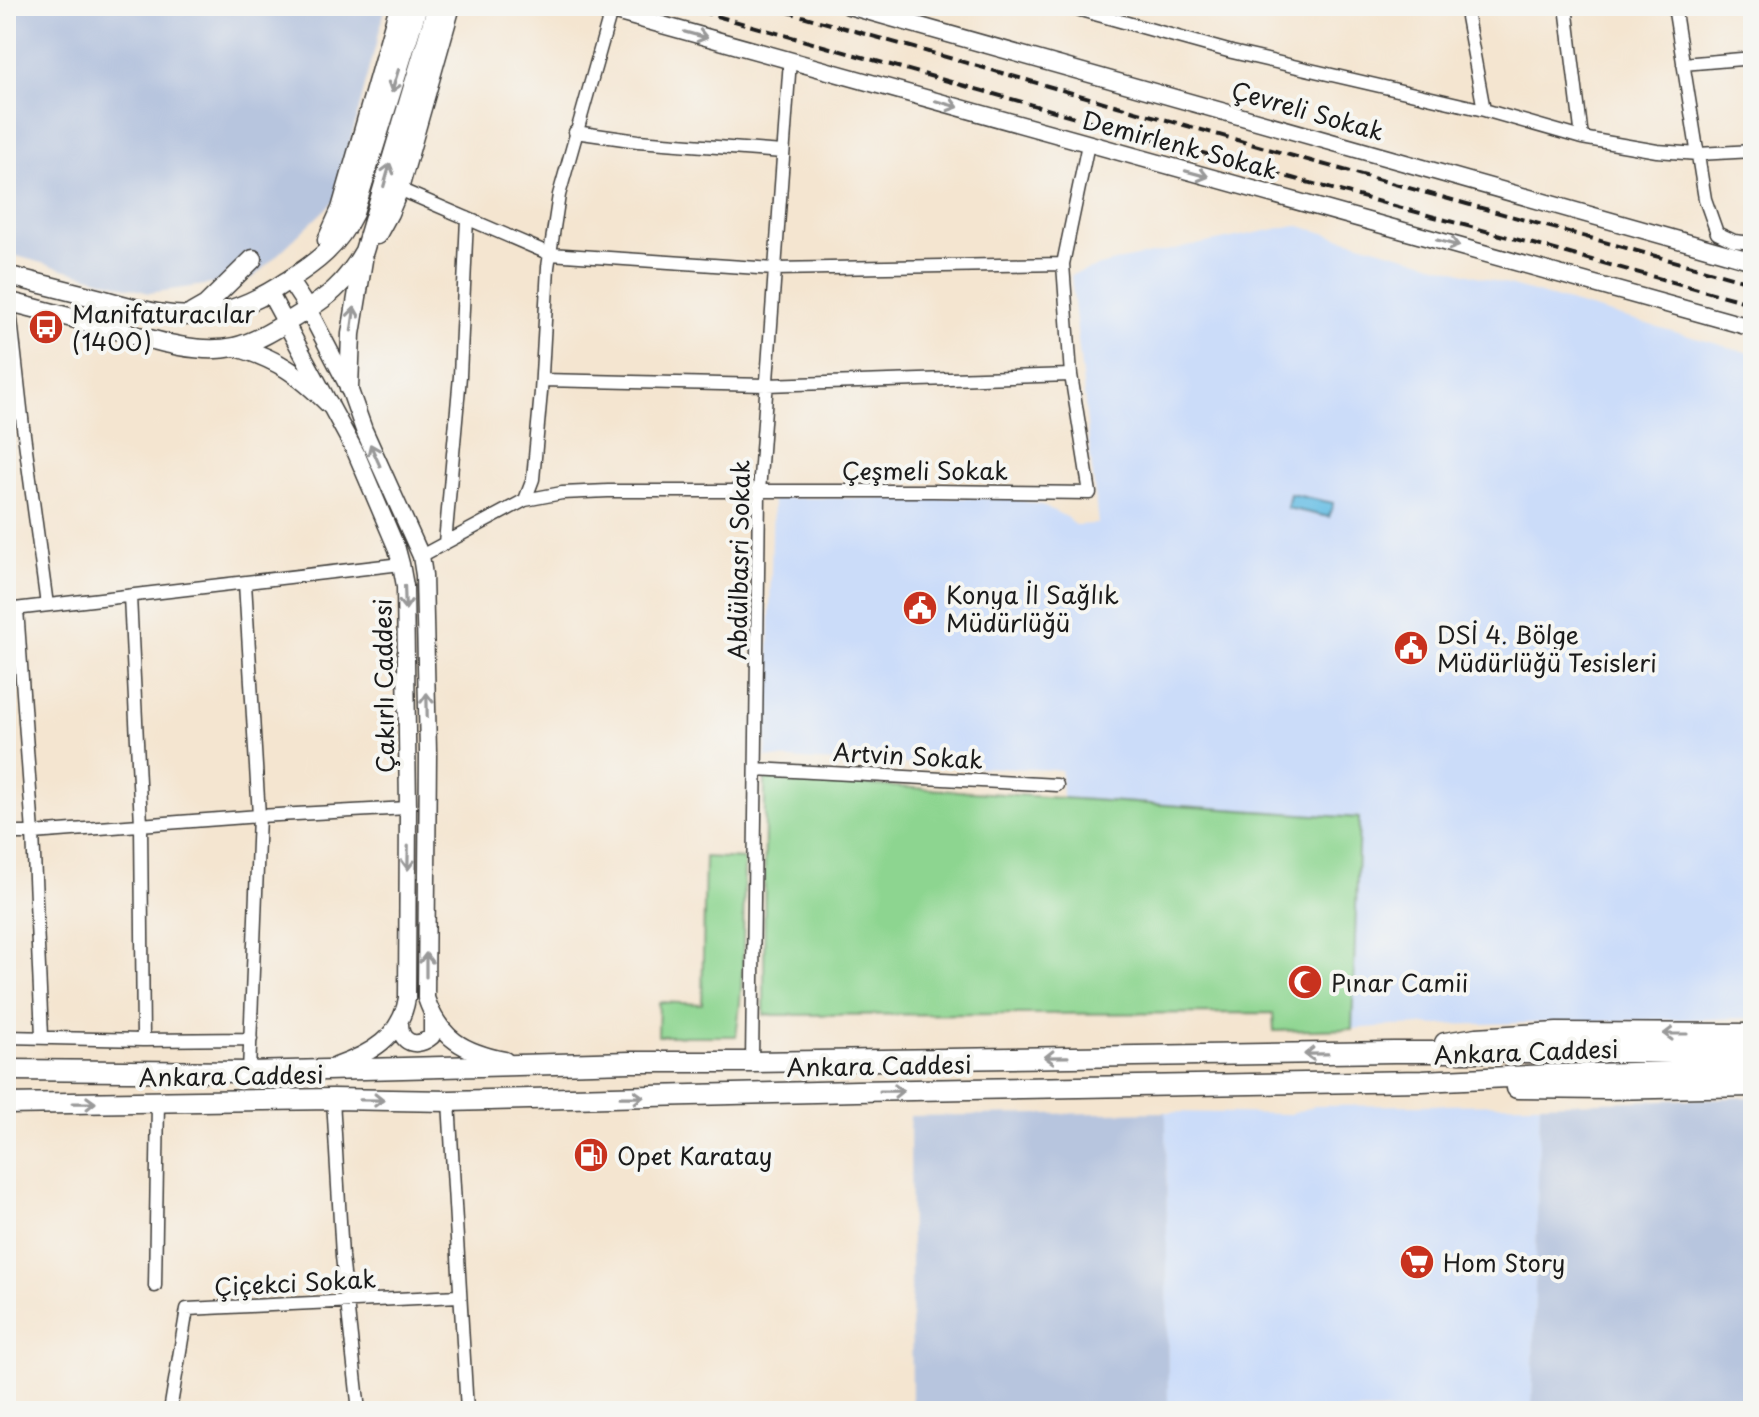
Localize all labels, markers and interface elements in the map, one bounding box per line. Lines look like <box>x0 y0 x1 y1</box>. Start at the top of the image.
one-way arrow <box>683 28 709 43</box>
one-way arrow <box>387 67 402 93</box>
street label: Çevreli Sokak <box>1227 71 1389 149</box>
one-way arrow <box>933 98 959 113</box>
street label: Demirlenk Sokak <box>1078 101 1282 188</box>
one-way arrow <box>380 162 395 188</box>
one-way arrow <box>1184 167 1210 182</box>
one-way arrow <box>1434 237 1460 252</box>
place label: Manifaturacılar (1400) <box>72 295 255 359</box>
one-way arrow <box>346 307 361 332</box>
bus stop icon: Manifaturacılar (1400) <box>27 308 65 346</box>
one-way arrow <box>367 443 382 468</box>
street label: Çeşmeli Sokak <box>842 452 1008 488</box>
street label: Abdülbasri Sokak <box>718 459 758 660</box>
place label: Konya İl Sağlık Müdürlüğü <box>946 576 1119 640</box>
one-way arrow <box>398 584 413 611</box>
public building icon: Konya İl Sağlık Müdürlüğü <box>901 589 939 627</box>
street label: Çakırlı Caddesi <box>363 598 403 774</box>
place label: DSİ 4. Bölge Müdürlüğü Tesisleri <box>1437 616 1657 680</box>
public building icon: DSİ 4. Bölge Müdürlüğü Tesisleri <box>1392 629 1430 667</box>
one-way arrow <box>419 692 434 719</box>
street label: Artvin Sokak <box>832 733 984 777</box>
one-way arrow <box>400 844 416 871</box>
one-way arrow <box>418 952 434 979</box>
mosque icon: Pınar Camii <box>1286 963 1324 1001</box>
place label: Pınar Camii <box>1331 964 1468 1000</box>
one-way arrow <box>1662 1026 1689 1042</box>
street label: Ankara Caddesi <box>1433 1030 1619 1072</box>
street label: Ankara Caddesi <box>786 1045 972 1085</box>
one-way arrow <box>1303 1046 1330 1062</box>
one-way arrow <box>1043 1050 1070 1065</box>
street label: Ankara Caddesi <box>138 1055 324 1095</box>
one-way arrow <box>878 1083 905 1098</box>
one-way arrow <box>618 1089 645 1104</box>
one-way arrow <box>358 1092 385 1108</box>
one-way arrow <box>70 1095 97 1111</box>
fuel station icon: Opet Karatay <box>572 1136 610 1174</box>
place label: Opet Karatay <box>617 1137 773 1173</box>
supermarket icon: Hom Story <box>1398 1243 1436 1281</box>
place label: Hom Story <box>1443 1244 1565 1280</box>
street label: Çiçekci Sokak <box>213 1260 377 1304</box>

